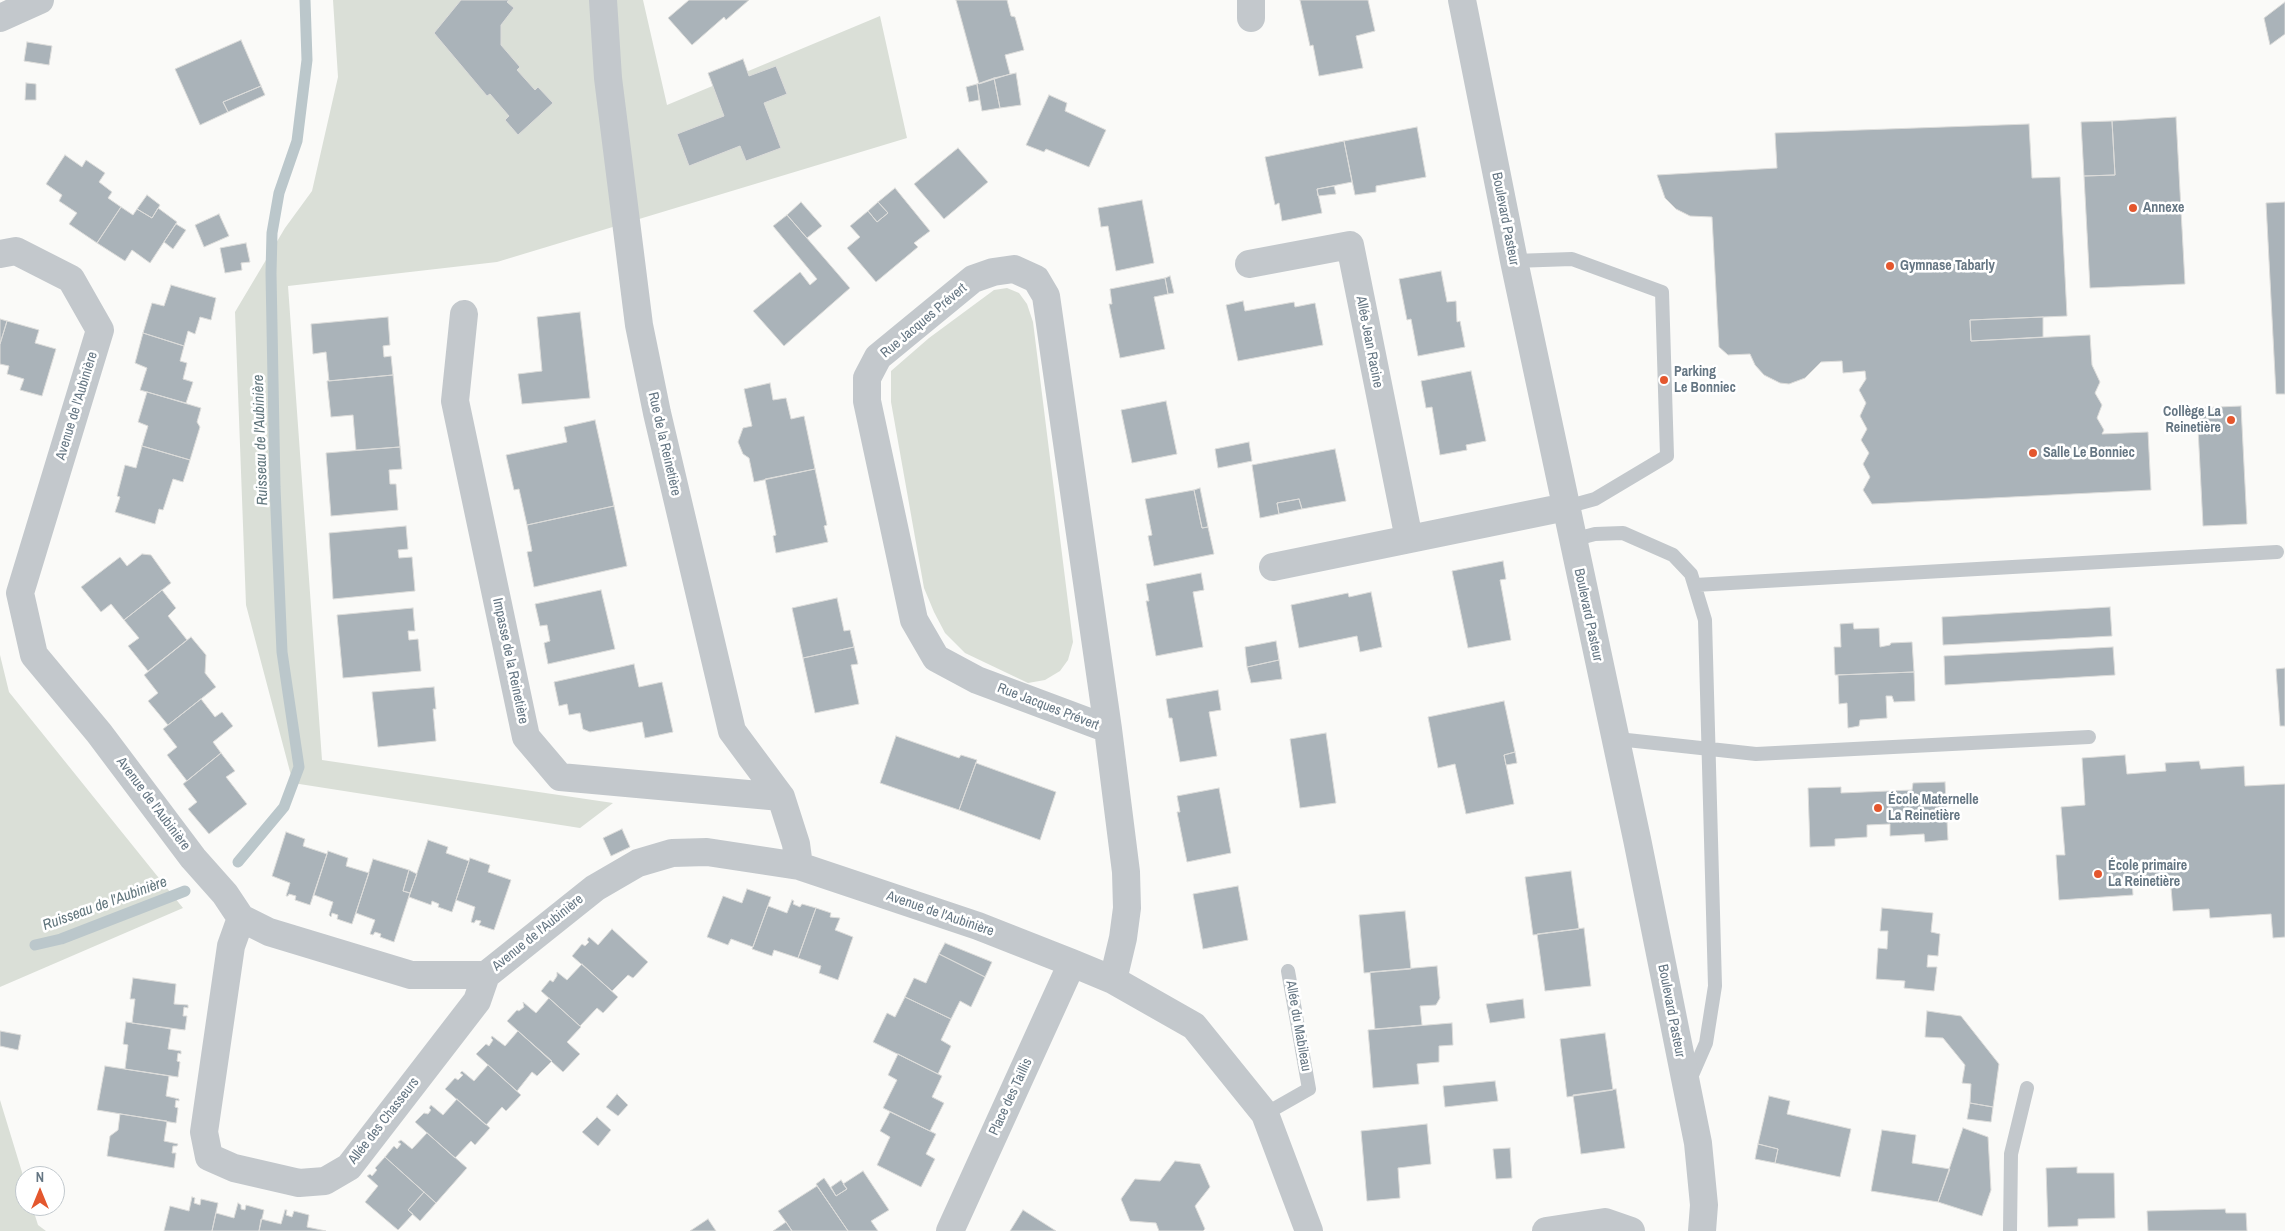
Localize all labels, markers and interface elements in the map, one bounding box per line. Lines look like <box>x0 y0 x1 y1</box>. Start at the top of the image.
street label: Boulevard Pasteur <box>1488 171 1522 267</box>
place label: Annexe <box>2143 200 2184 216</box>
marker: Annexe <box>2127 202 2139 214</box>
place label: Gymnase Tabarly <box>1900 258 1995 274</box>
marker: Gymnase Tabarly <box>1884 260 1896 272</box>
street label: Rue Jacques Prévert <box>878 280 970 362</box>
street label: Allée Jean Racine <box>1352 295 1386 389</box>
street label: Avenue de l'Aubinière <box>53 350 101 462</box>
place label: Parking Le Bonniec <box>1674 364 1736 397</box>
water label: Ruisseau de l'Aubinière <box>250 374 272 506</box>
marker: Parking Le Bonniec <box>1658 374 1670 386</box>
street label: Rue de la Reinetière <box>644 390 684 498</box>
place label: Collège La Reinetière <box>2163 404 2221 437</box>
marker: Collège La Reinetière <box>2225 414 2237 426</box>
place label: Salle Le Bonniec <box>2043 445 2135 461</box>
marker: Salle Le Bonniec <box>2027 447 2039 459</box>
street label: Boulevard Pasteur <box>1570 567 1606 663</box>
street label: Impasse de la Reinetière <box>488 597 532 725</box>
street label: Rue Jacques Prévert <box>995 680 1101 734</box>
street label: Avenue de l'Aubinière <box>112 754 194 854</box>
place label: École Maternelle La Reinetière <box>1888 792 1979 824</box>
marker: École Maternelle La Reinetière <box>1872 802 1884 814</box>
place label: École primaire La Reinetière <box>2108 858 2187 890</box>
marker: École primaire La Reinetière <box>2092 868 2104 880</box>
water label: Ruisseau de l'Aubinière <box>40 873 170 935</box>
street label: Avenue de l'Aubinière <box>884 888 996 940</box>
street label: Avenue de l'Aubinière <box>489 891 587 975</box>
street label: Boulevard Pasteur <box>1654 963 1688 1059</box>
street label: Allée du Mabileau <box>1282 979 1314 1073</box>
street label: Place des Taillis <box>986 1056 1036 1138</box>
street label: Allée des Chasseurs <box>345 1074 423 1168</box>
north arrow <box>15 1166 65 1216</box>
text: N <box>36 1168 44 1186</box>

